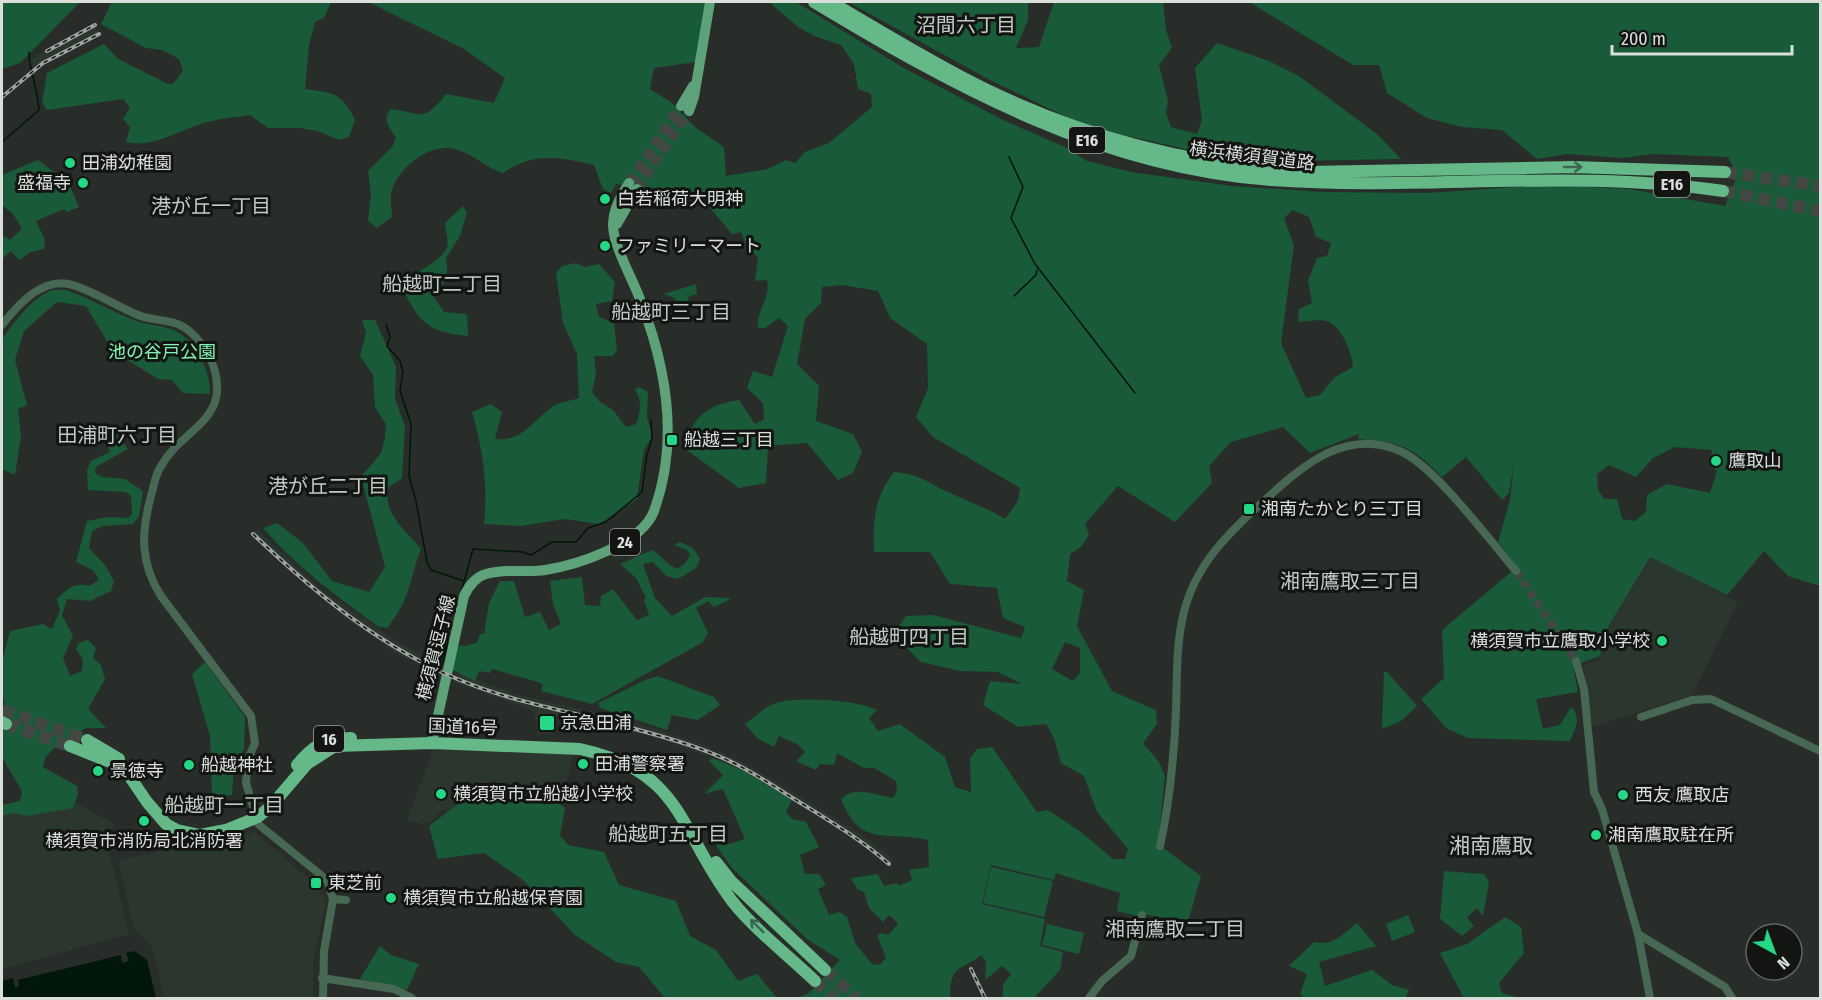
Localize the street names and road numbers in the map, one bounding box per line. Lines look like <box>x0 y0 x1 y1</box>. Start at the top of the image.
road number: E16 <box>1069 127 1105 153</box>
street label: 横浜横須賀道路 <box>1188 137 1316 175</box>
road number: E16 <box>1654 171 1690 197</box>
road number: 24 <box>610 529 640 555</box>
street label: 横須賀逗子線 <box>412 593 460 703</box>
street label: 国道16号 <box>428 715 498 739</box>
road number: 16 <box>314 726 344 752</box>

